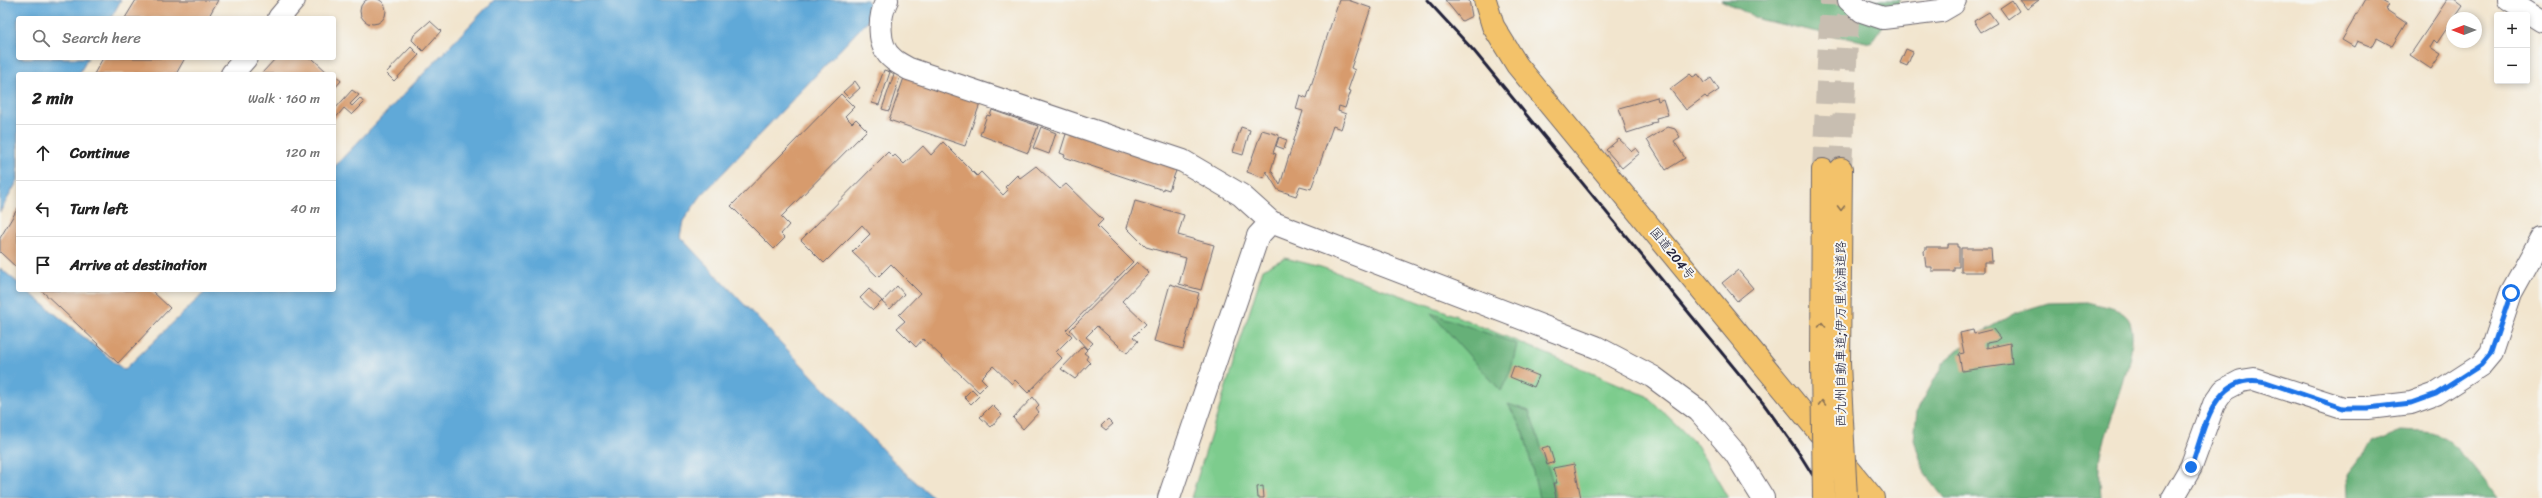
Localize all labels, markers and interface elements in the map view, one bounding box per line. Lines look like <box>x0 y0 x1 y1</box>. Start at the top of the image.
north arrow <box>2446 12 2482 48</box>
map controls <box>2494 12 2530 84</box>
button: + <box>2494 12 2530 48</box>
search box <box>16 16 336 60</box>
text: Search here <box>62 25 141 51</box>
icon: search <box>30 27 52 49</box>
button: − <box>2494 48 2530 84</box>
text: 2 min <box>32 83 73 113</box>
text: Walk · 160 m <box>248 87 320 110</box>
text: Continue <box>70 140 130 166</box>
text: 120 m <box>285 141 320 164</box>
icon: ahead <box>32 142 54 164</box>
text: Turn left <box>70 196 128 222</box>
text: 40 m <box>290 197 320 220</box>
icon: left <box>32 198 54 220</box>
one-way arrow <box>1837 205 1845 211</box>
street label: 国道204号 <box>1644 222 1701 285</box>
street label: 西九州自動車道;伊万里松浦道路 <box>1829 241 1852 427</box>
text: Arrive at destination <box>70 252 207 278</box>
icon: arrive <box>32 254 54 276</box>
route start <box>2502 284 2520 302</box>
one-way arrow <box>1818 322 1826 328</box>
one-way arrow <box>1818 400 1826 406</box>
route end <box>2182 458 2200 476</box>

